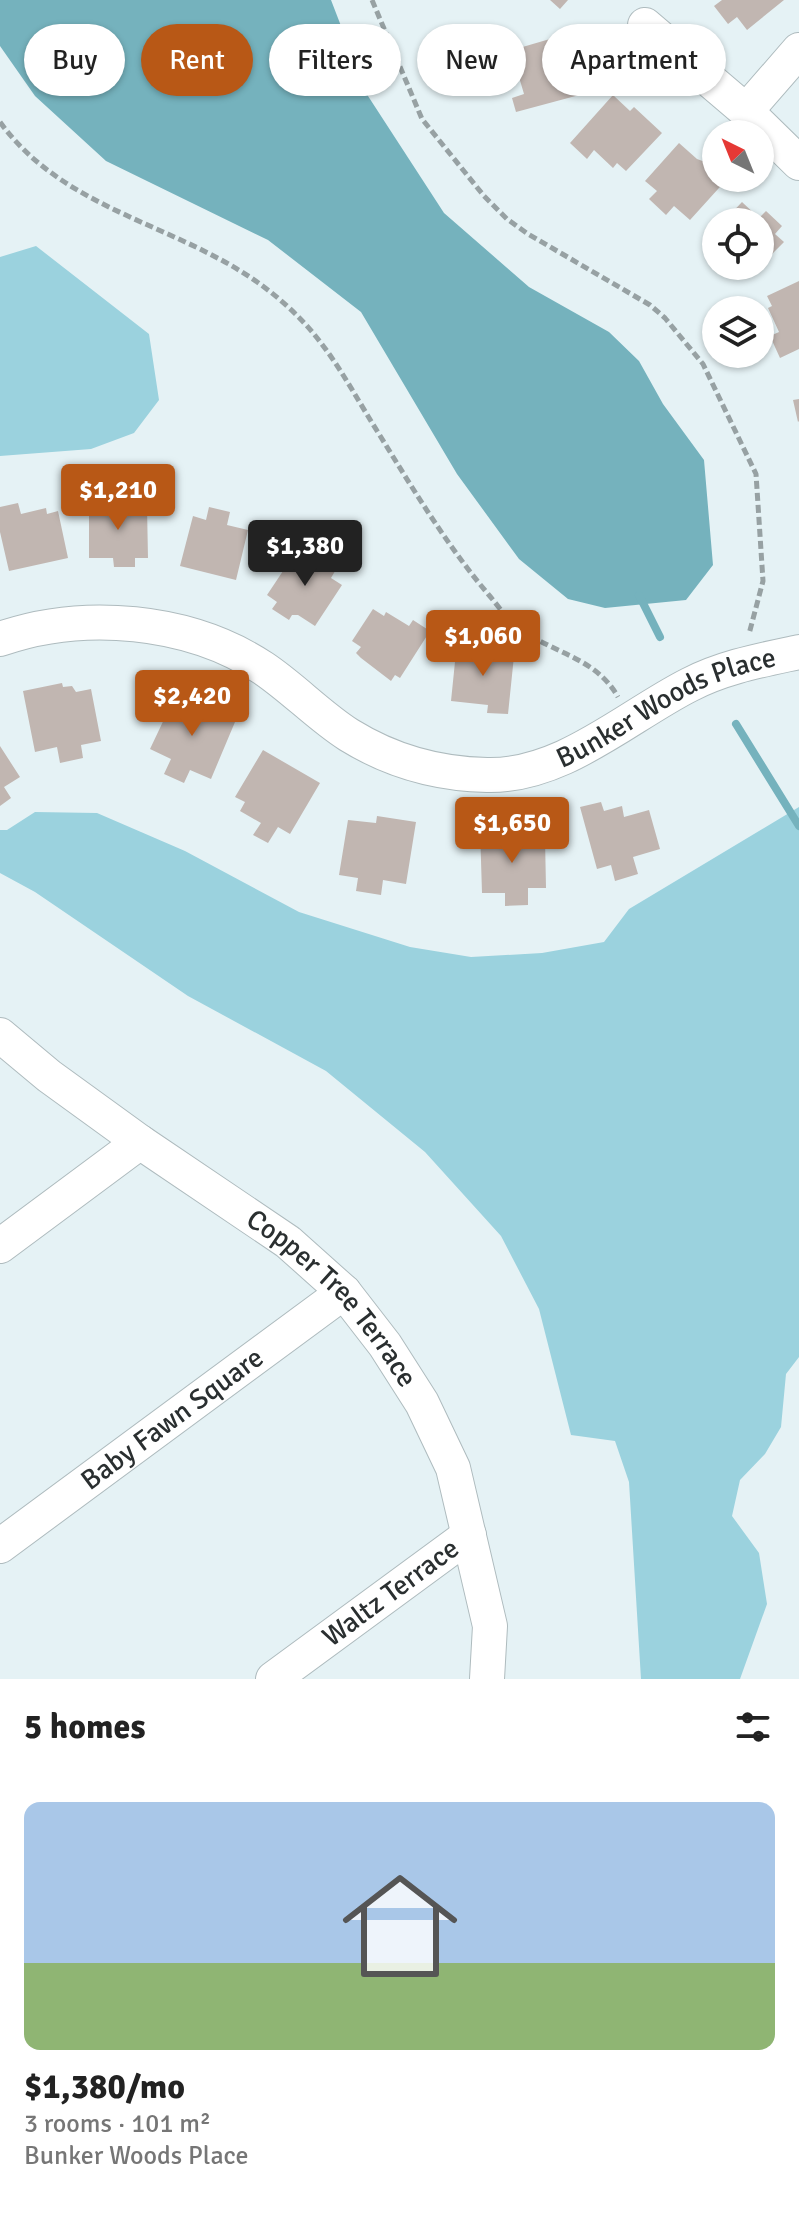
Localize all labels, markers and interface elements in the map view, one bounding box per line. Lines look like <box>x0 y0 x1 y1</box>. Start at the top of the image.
chip: Buy <box>24 24 125 96</box>
chip: Rent <box>141 24 253 96</box>
chip: Filters <box>269 24 401 96</box>
chip: New <box>417 24 526 96</box>
chip: Apartment <box>542 24 726 96</box>
north arrow <box>702 120 774 192</box>
map controls <box>702 120 774 368</box>
button: locate <box>702 208 774 280</box>
button: layers <box>702 296 774 368</box>
pin: $1,210 <box>53 464 183 532</box>
text: $1,210 <box>79 474 157 506</box>
pin: $1,380 <box>240 520 370 588</box>
text: $1,380 <box>266 530 344 562</box>
pin: $1,060 <box>418 610 548 678</box>
text: $1,060 <box>444 620 522 652</box>
street label: Bunker Woods Place <box>551 640 779 776</box>
pin: $2,420 <box>127 670 257 738</box>
text: $2,420 <box>153 680 231 712</box>
pin: $1,650 <box>447 797 577 865</box>
text: $1,650 <box>473 807 551 839</box>
street label: Copper Tree Terrace <box>240 1202 424 1393</box>
street label: Baby Fawn Square <box>74 1340 270 1497</box>
street label: Waltz Terrace <box>316 1531 465 1654</box>
icon: filters <box>731 1705 775 1749</box>
text: 5 homes <box>24 1706 145 1748</box>
icon: home <box>328 1854 472 1998</box>
text: $1,380/mo <box>24 2066 185 2108</box>
text: 3 rooms · 101 m² <box>24 2108 211 2140</box>
text: Bunker Woods Place <box>24 2140 249 2172</box>

